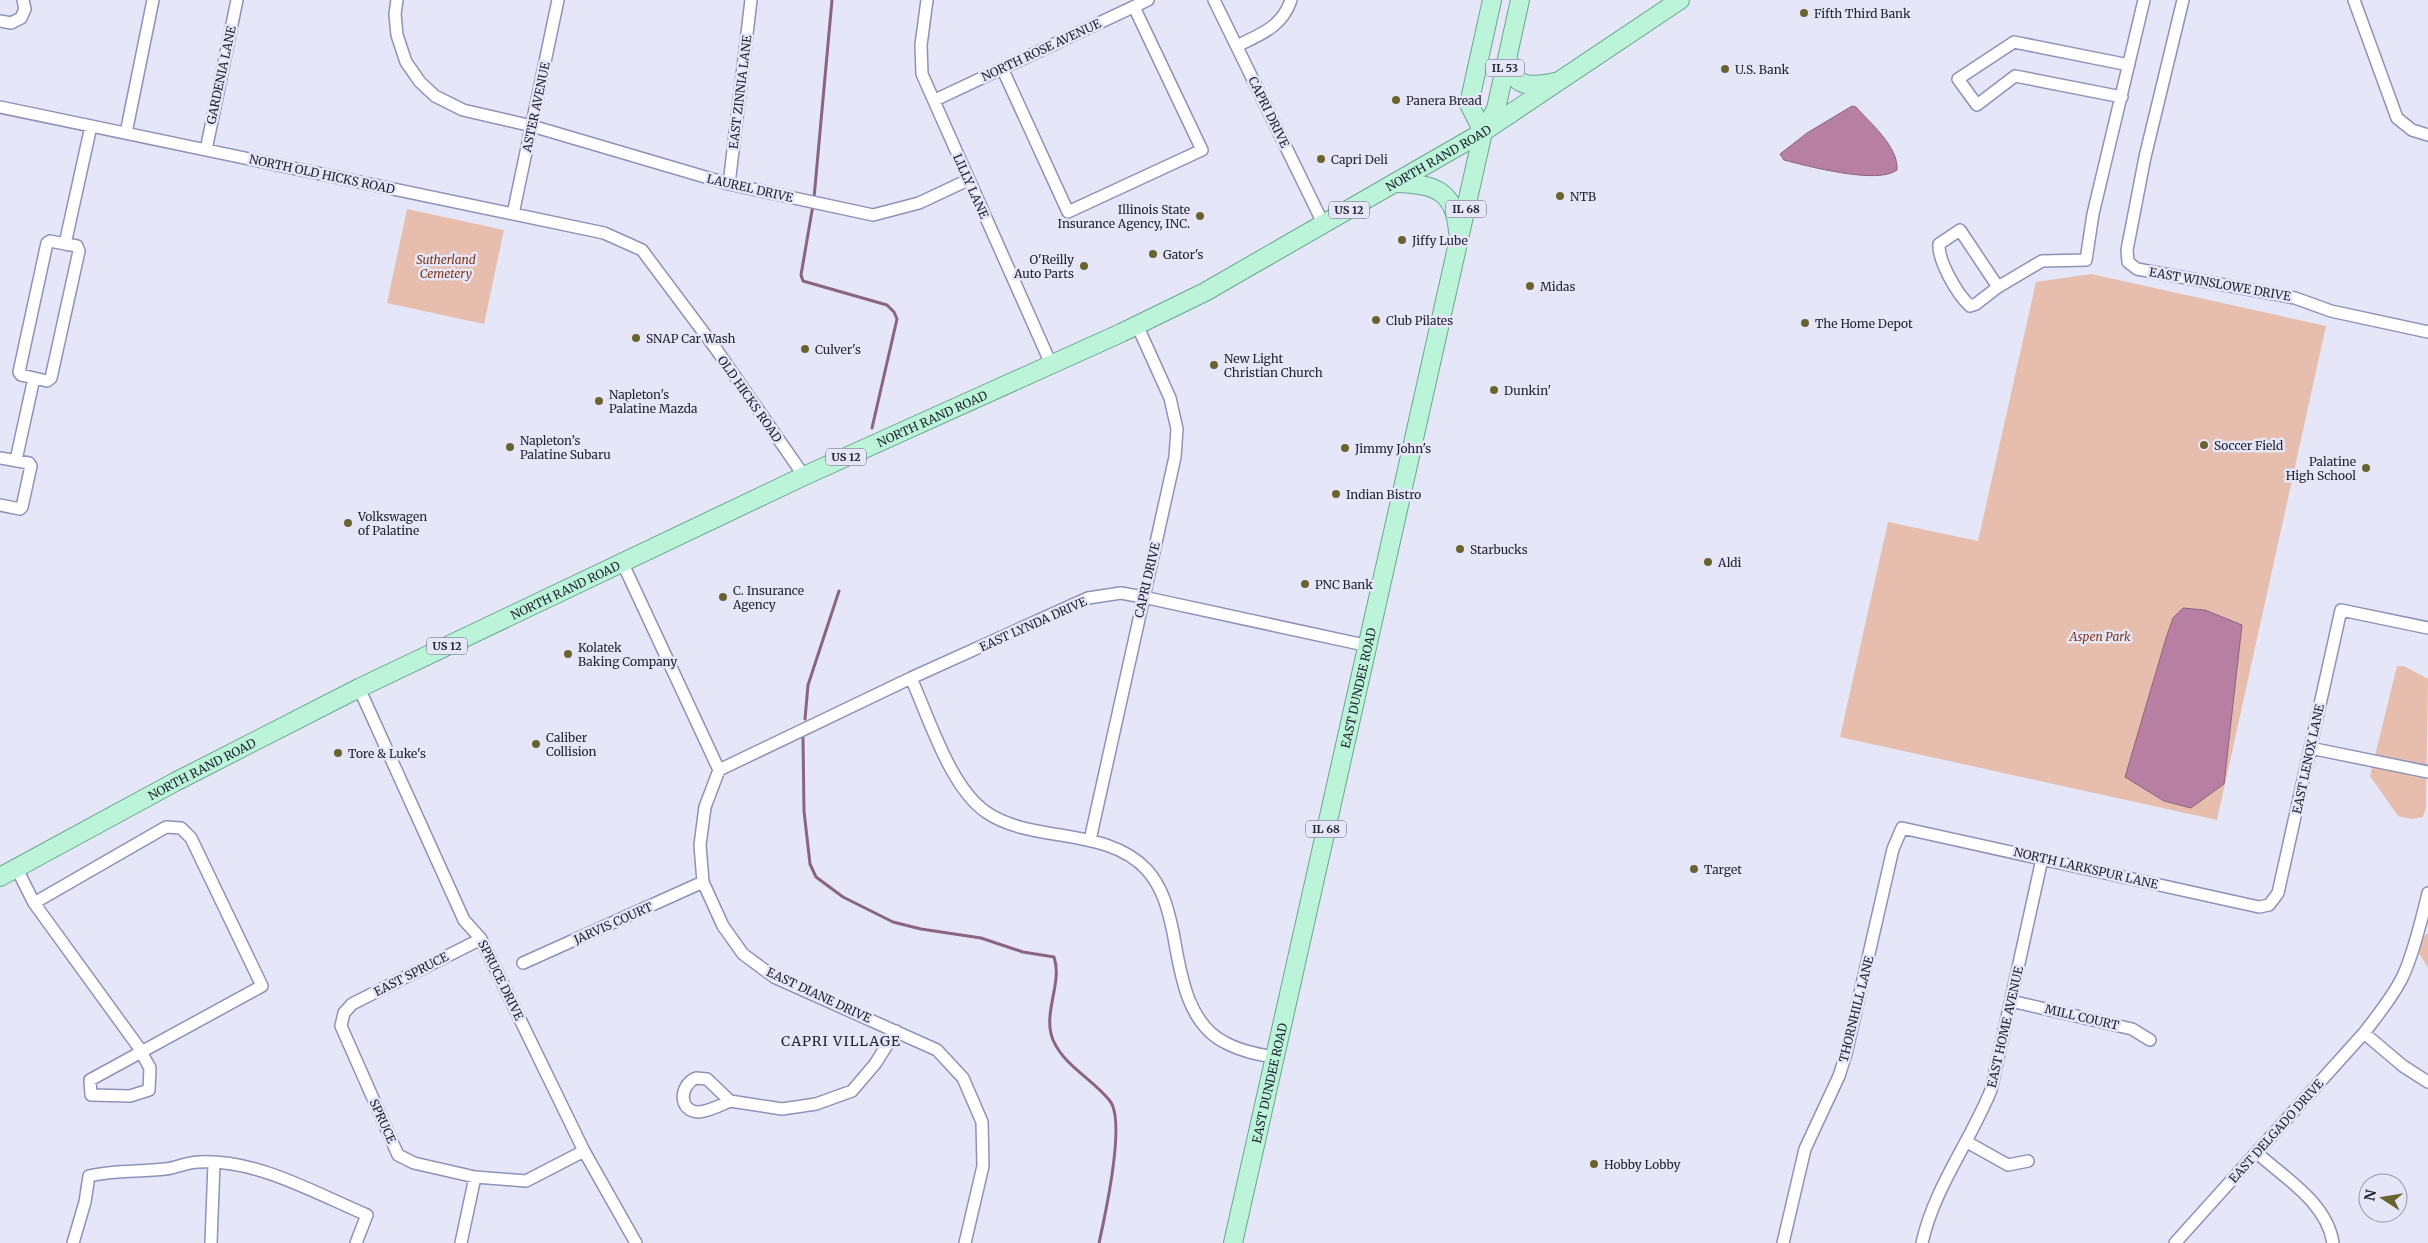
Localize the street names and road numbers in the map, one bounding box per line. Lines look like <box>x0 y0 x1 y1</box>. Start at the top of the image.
street label: NORTH ROSE AVENUE <box>979 16 1103 84</box>
street label: GARDENIA LANE <box>203 24 239 126</box>
street label: EAST ZINNIA LANE <box>726 34 754 150</box>
road number: IL 53 <box>1486 59 1524 76</box>
street label: ASTER AVENUE <box>519 60 553 154</box>
street label: CAPRI DRIVE <box>1245 74 1293 150</box>
street label: NORTH RAND ROAD <box>1383 121 1494 194</box>
street label: NORTH OLD HICKS ROAD <box>248 151 396 197</box>
street label: LILLY LANE <box>950 151 992 221</box>
street label: LAUREL DRIVE <box>705 171 795 205</box>
road number: IL 68 <box>1446 200 1486 218</box>
road number: US 12 <box>1329 202 1369 218</box>
street label: EAST WINSLOWE DRIVE <box>2148 264 2292 304</box>
street label: OLD HICKS ROAD <box>715 353 785 445</box>
street label: NORTH RAND ROAD <box>874 387 989 450</box>
road number: US 12 <box>826 448 866 466</box>
street label: CAPRI DRIVE <box>1131 540 1163 619</box>
street label: NORTH RAND ROAD <box>508 557 622 622</box>
street label: EAST LYNDA DRIVE <box>977 593 1089 654</box>
street label: EAST DUNDEE ROAD <box>1337 626 1379 749</box>
road number: US 12 <box>427 637 467 654</box>
street label: EAST LENOX LANE <box>2289 702 2327 815</box>
street label: NORTH RAND ROAD <box>145 735 258 803</box>
road number: IL 68 <box>1306 821 1346 838</box>
street label: NORTH LARKSPUR LANE <box>2012 844 2160 892</box>
street label: JARVIS COURT <box>570 899 655 947</box>
street label: SPRUCE DRIVE <box>475 937 527 1023</box>
street label: EAST SPRUCE <box>371 949 451 999</box>
street label: THORNHILL LANE <box>1836 954 1877 1064</box>
street label: EAST DIANE DRIVE <box>764 964 874 1026</box>
street label: EAST HOME AVENUE <box>1984 965 2026 1089</box>
street label: MILL COURT <box>2043 1001 2121 1033</box>
street label: EAST DUNDEE ROAD <box>1248 1021 1290 1145</box>
street label: EAST DELGADO DRIVE <box>2226 1076 2327 1186</box>
street label: SPRUCE <box>367 1097 400 1146</box>

